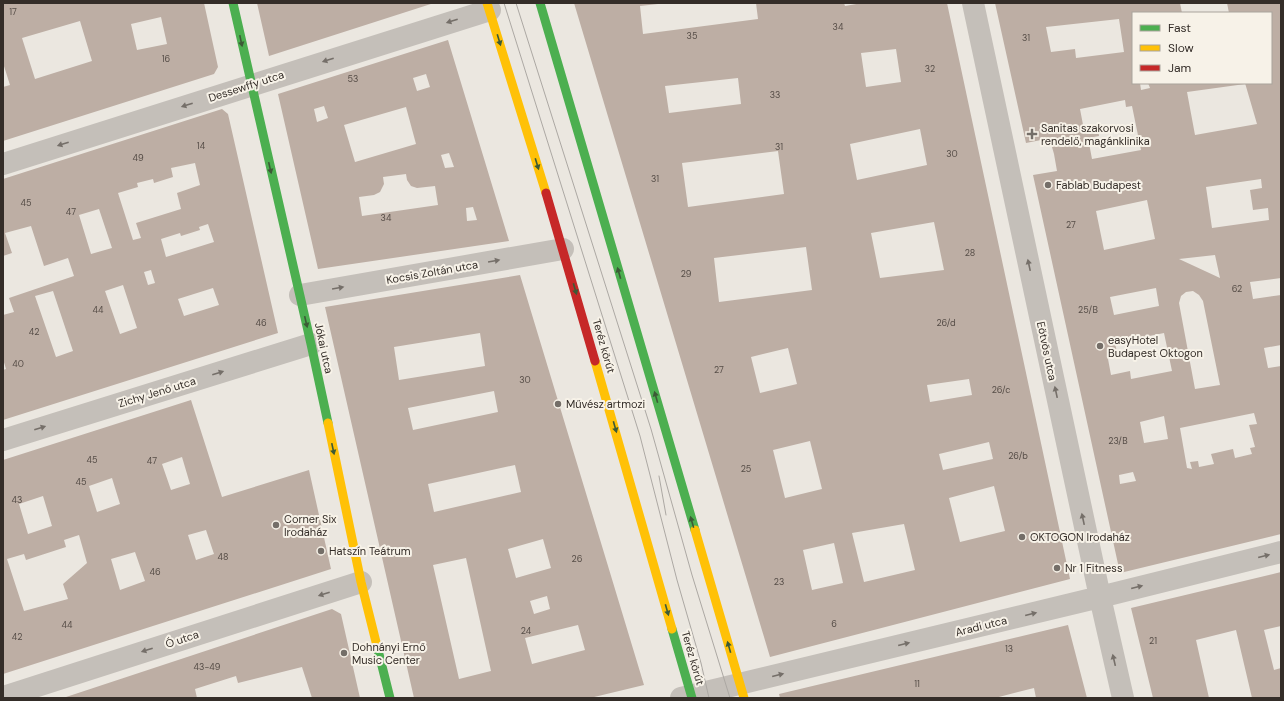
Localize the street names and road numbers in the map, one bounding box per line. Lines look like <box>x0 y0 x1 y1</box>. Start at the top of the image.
street label: Dessewffy utca <box>206 67 286 105</box>
street label: Kocsis Zoltán utca <box>385 257 479 287</box>
street label: Teréz körút <box>590 317 618 375</box>
street label: Eötvös utca <box>1034 320 1060 382</box>
street label: Jókai utca <box>312 321 336 375</box>
street label: Zichy Jenő utca <box>117 374 197 410</box>
street label: Aradi utca <box>954 613 1008 639</box>
street label: Ó utca <box>164 627 200 651</box>
street label: Teréz körút <box>679 629 707 687</box>

